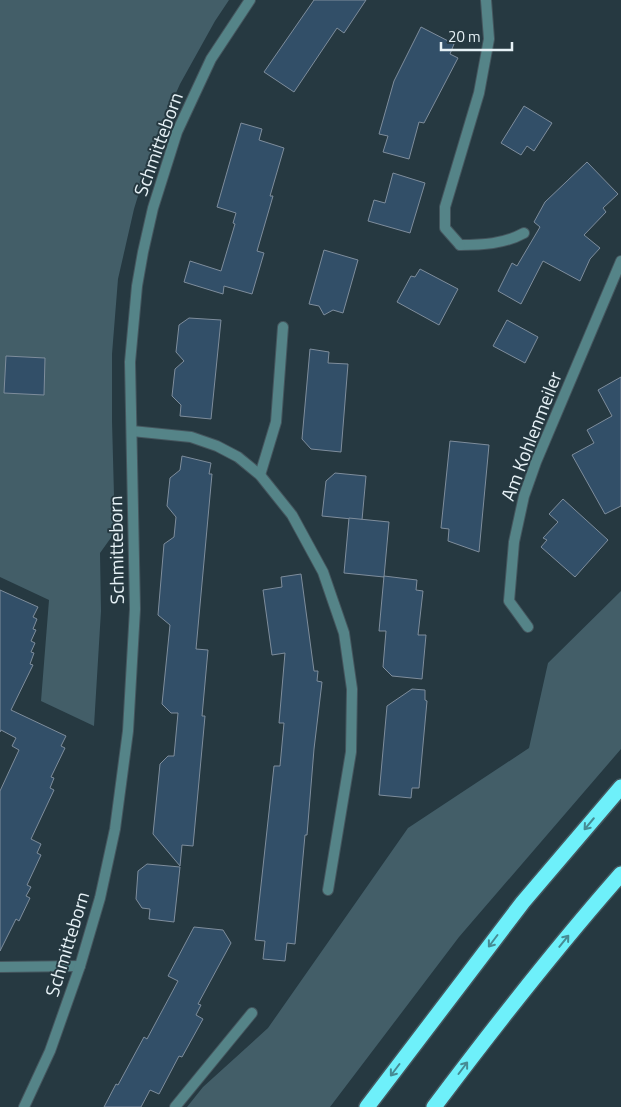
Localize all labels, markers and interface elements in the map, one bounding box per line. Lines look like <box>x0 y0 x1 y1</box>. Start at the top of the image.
scale bar <box>441 20 512 52</box>
text: 20 m <box>448 25 481 48</box>
street label: Schmitteborn <box>125 88 190 200</box>
street label: Am Kohlenmeiler <box>493 366 569 505</box>
street label: Schmitteborn <box>100 495 131 605</box>
one-way arrow <box>584 818 595 831</box>
street label: Schmitteborn <box>37 888 96 1000</box>
one-way arrow <box>488 934 499 947</box>
one-way arrow <box>559 934 570 947</box>
one-way arrow <box>458 1062 469 1075</box>
one-way arrow <box>389 1063 400 1076</box>

